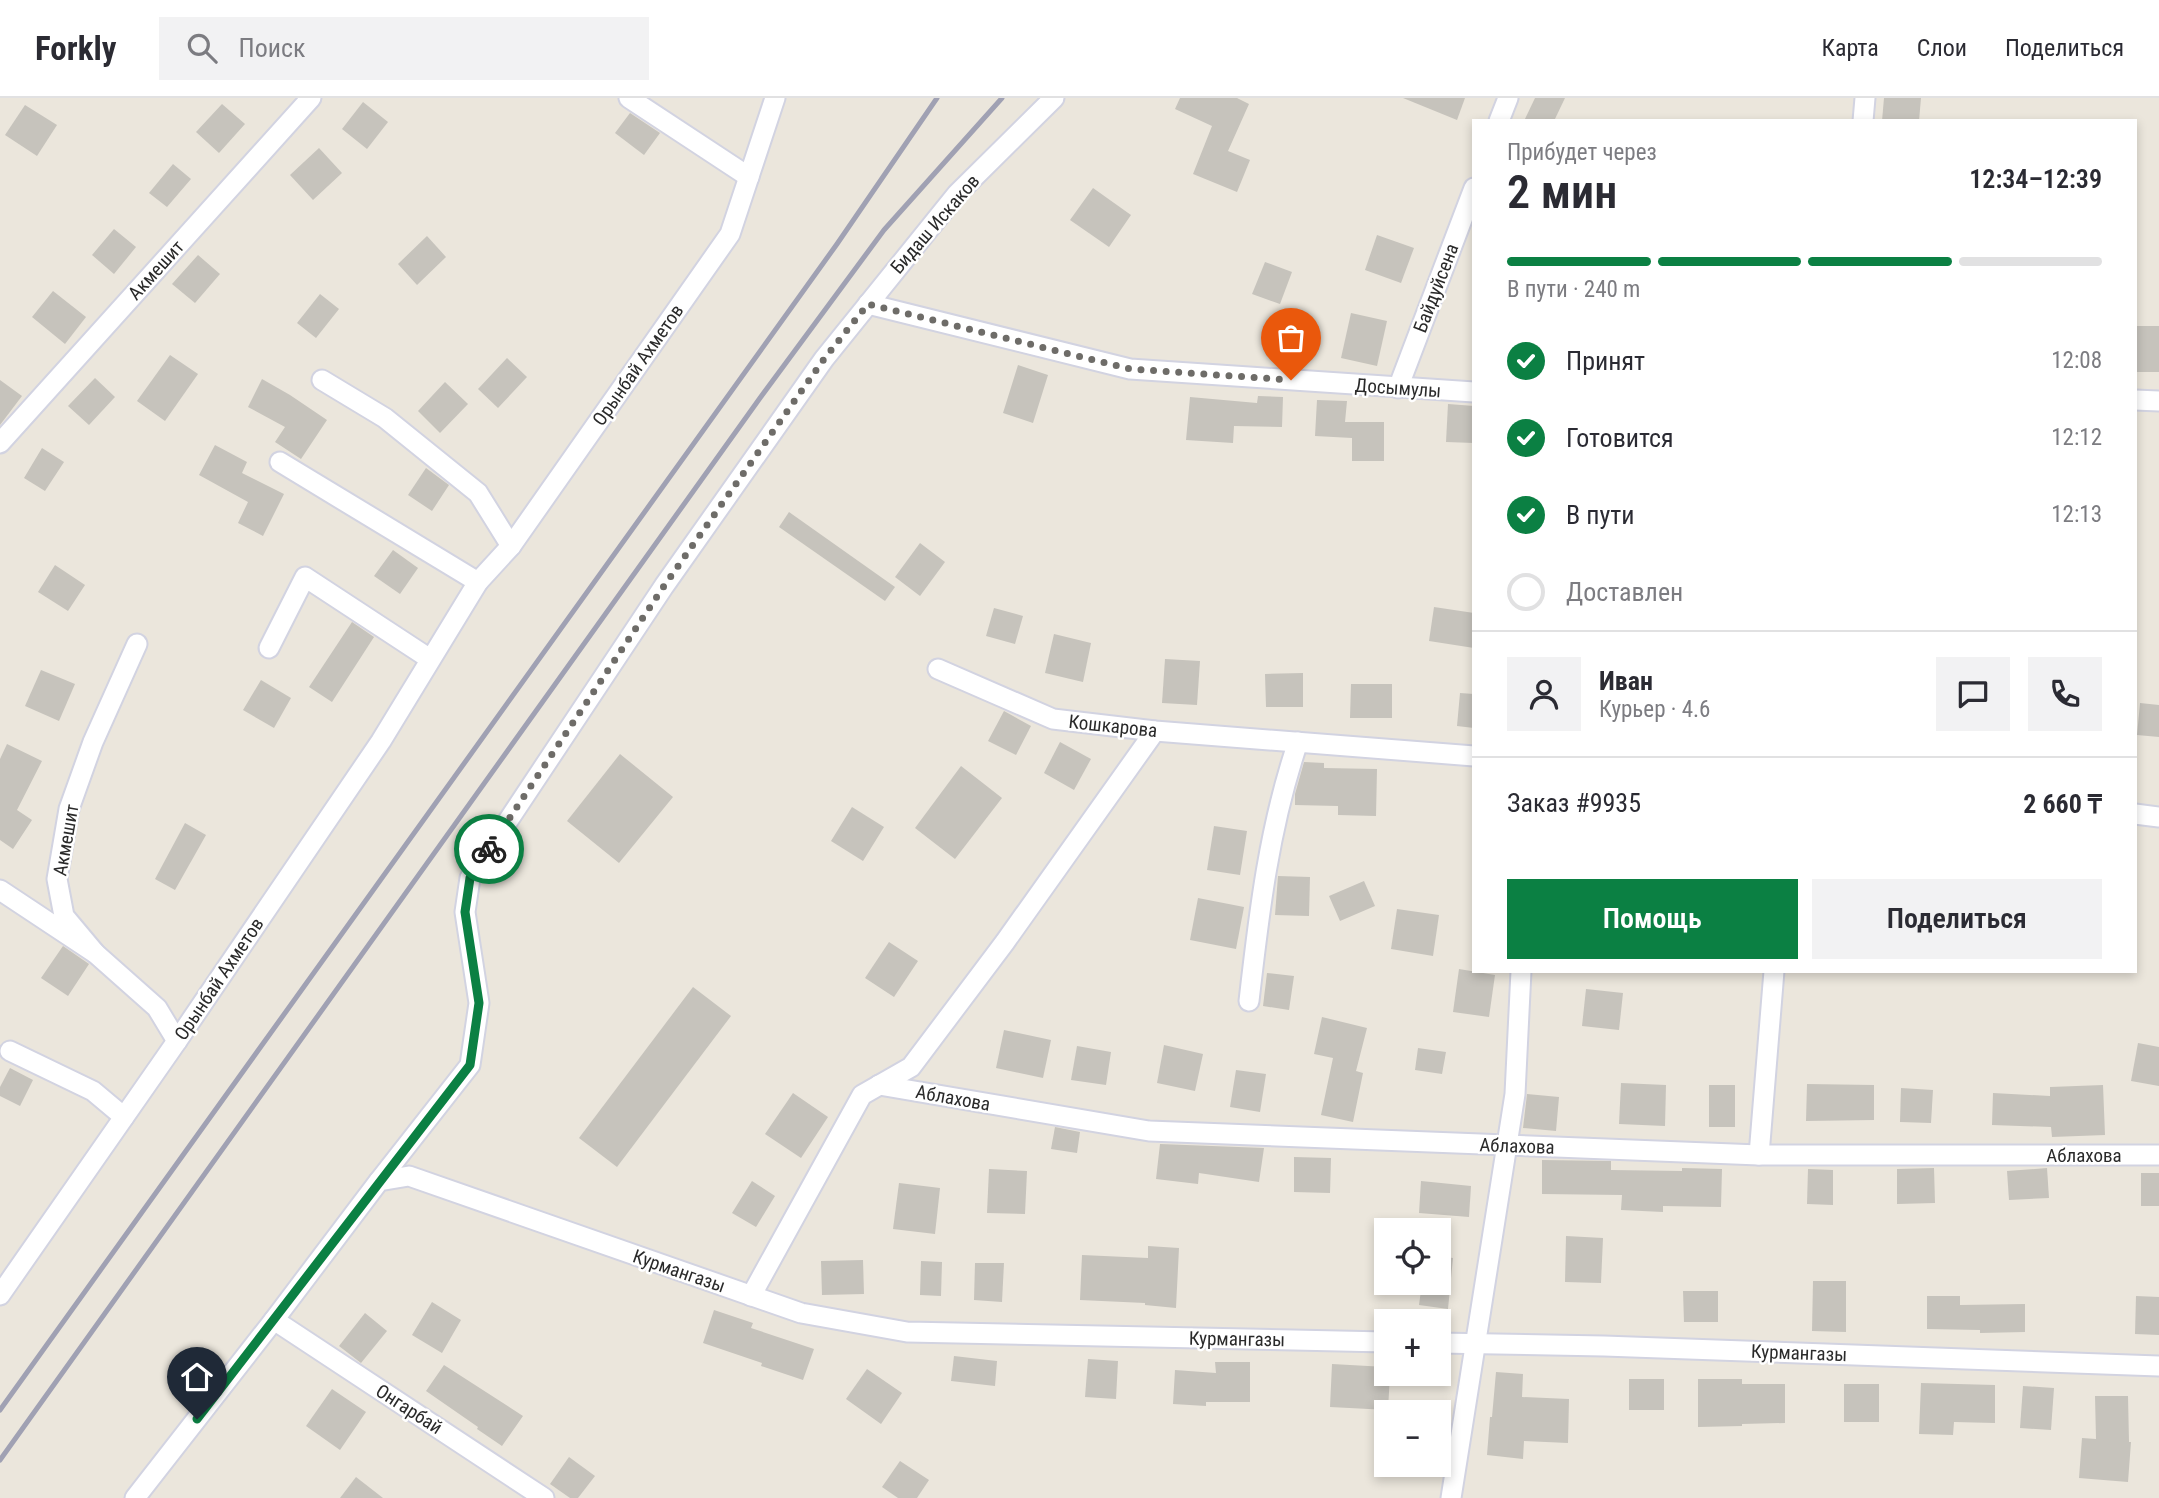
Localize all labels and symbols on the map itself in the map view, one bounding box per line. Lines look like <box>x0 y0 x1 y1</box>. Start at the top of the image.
street label: Бидаш Искаков <box>886 170 984 278</box>
street label: Акмешит <box>123 235 189 305</box>
street label: Байдуйсена <box>1409 240 1463 336</box>
street label: Орынбай Ахметов <box>588 300 688 430</box>
pin <box>1261 308 1321 380</box>
street label: Досымулы <box>1354 374 1442 402</box>
street label: Кошкарова <box>1067 710 1159 742</box>
street label: Акмешит <box>48 802 84 878</box>
courier <box>454 814 524 884</box>
street label: Орынбай Ахметов <box>170 913 268 1045</box>
street label: Аблахова <box>914 1080 992 1116</box>
street label: Аблахова <box>1479 1133 1555 1159</box>
street label: Аблахова <box>2046 1144 2122 1167</box>
street label: Курмангазы <box>630 1244 728 1298</box>
street label: Курмангазы <box>1189 1327 1285 1351</box>
street label: Курмангазы <box>1751 1340 1847 1366</box>
pin <box>167 1347 227 1419</box>
street label: Онгарбай <box>371 1379 447 1439</box>

